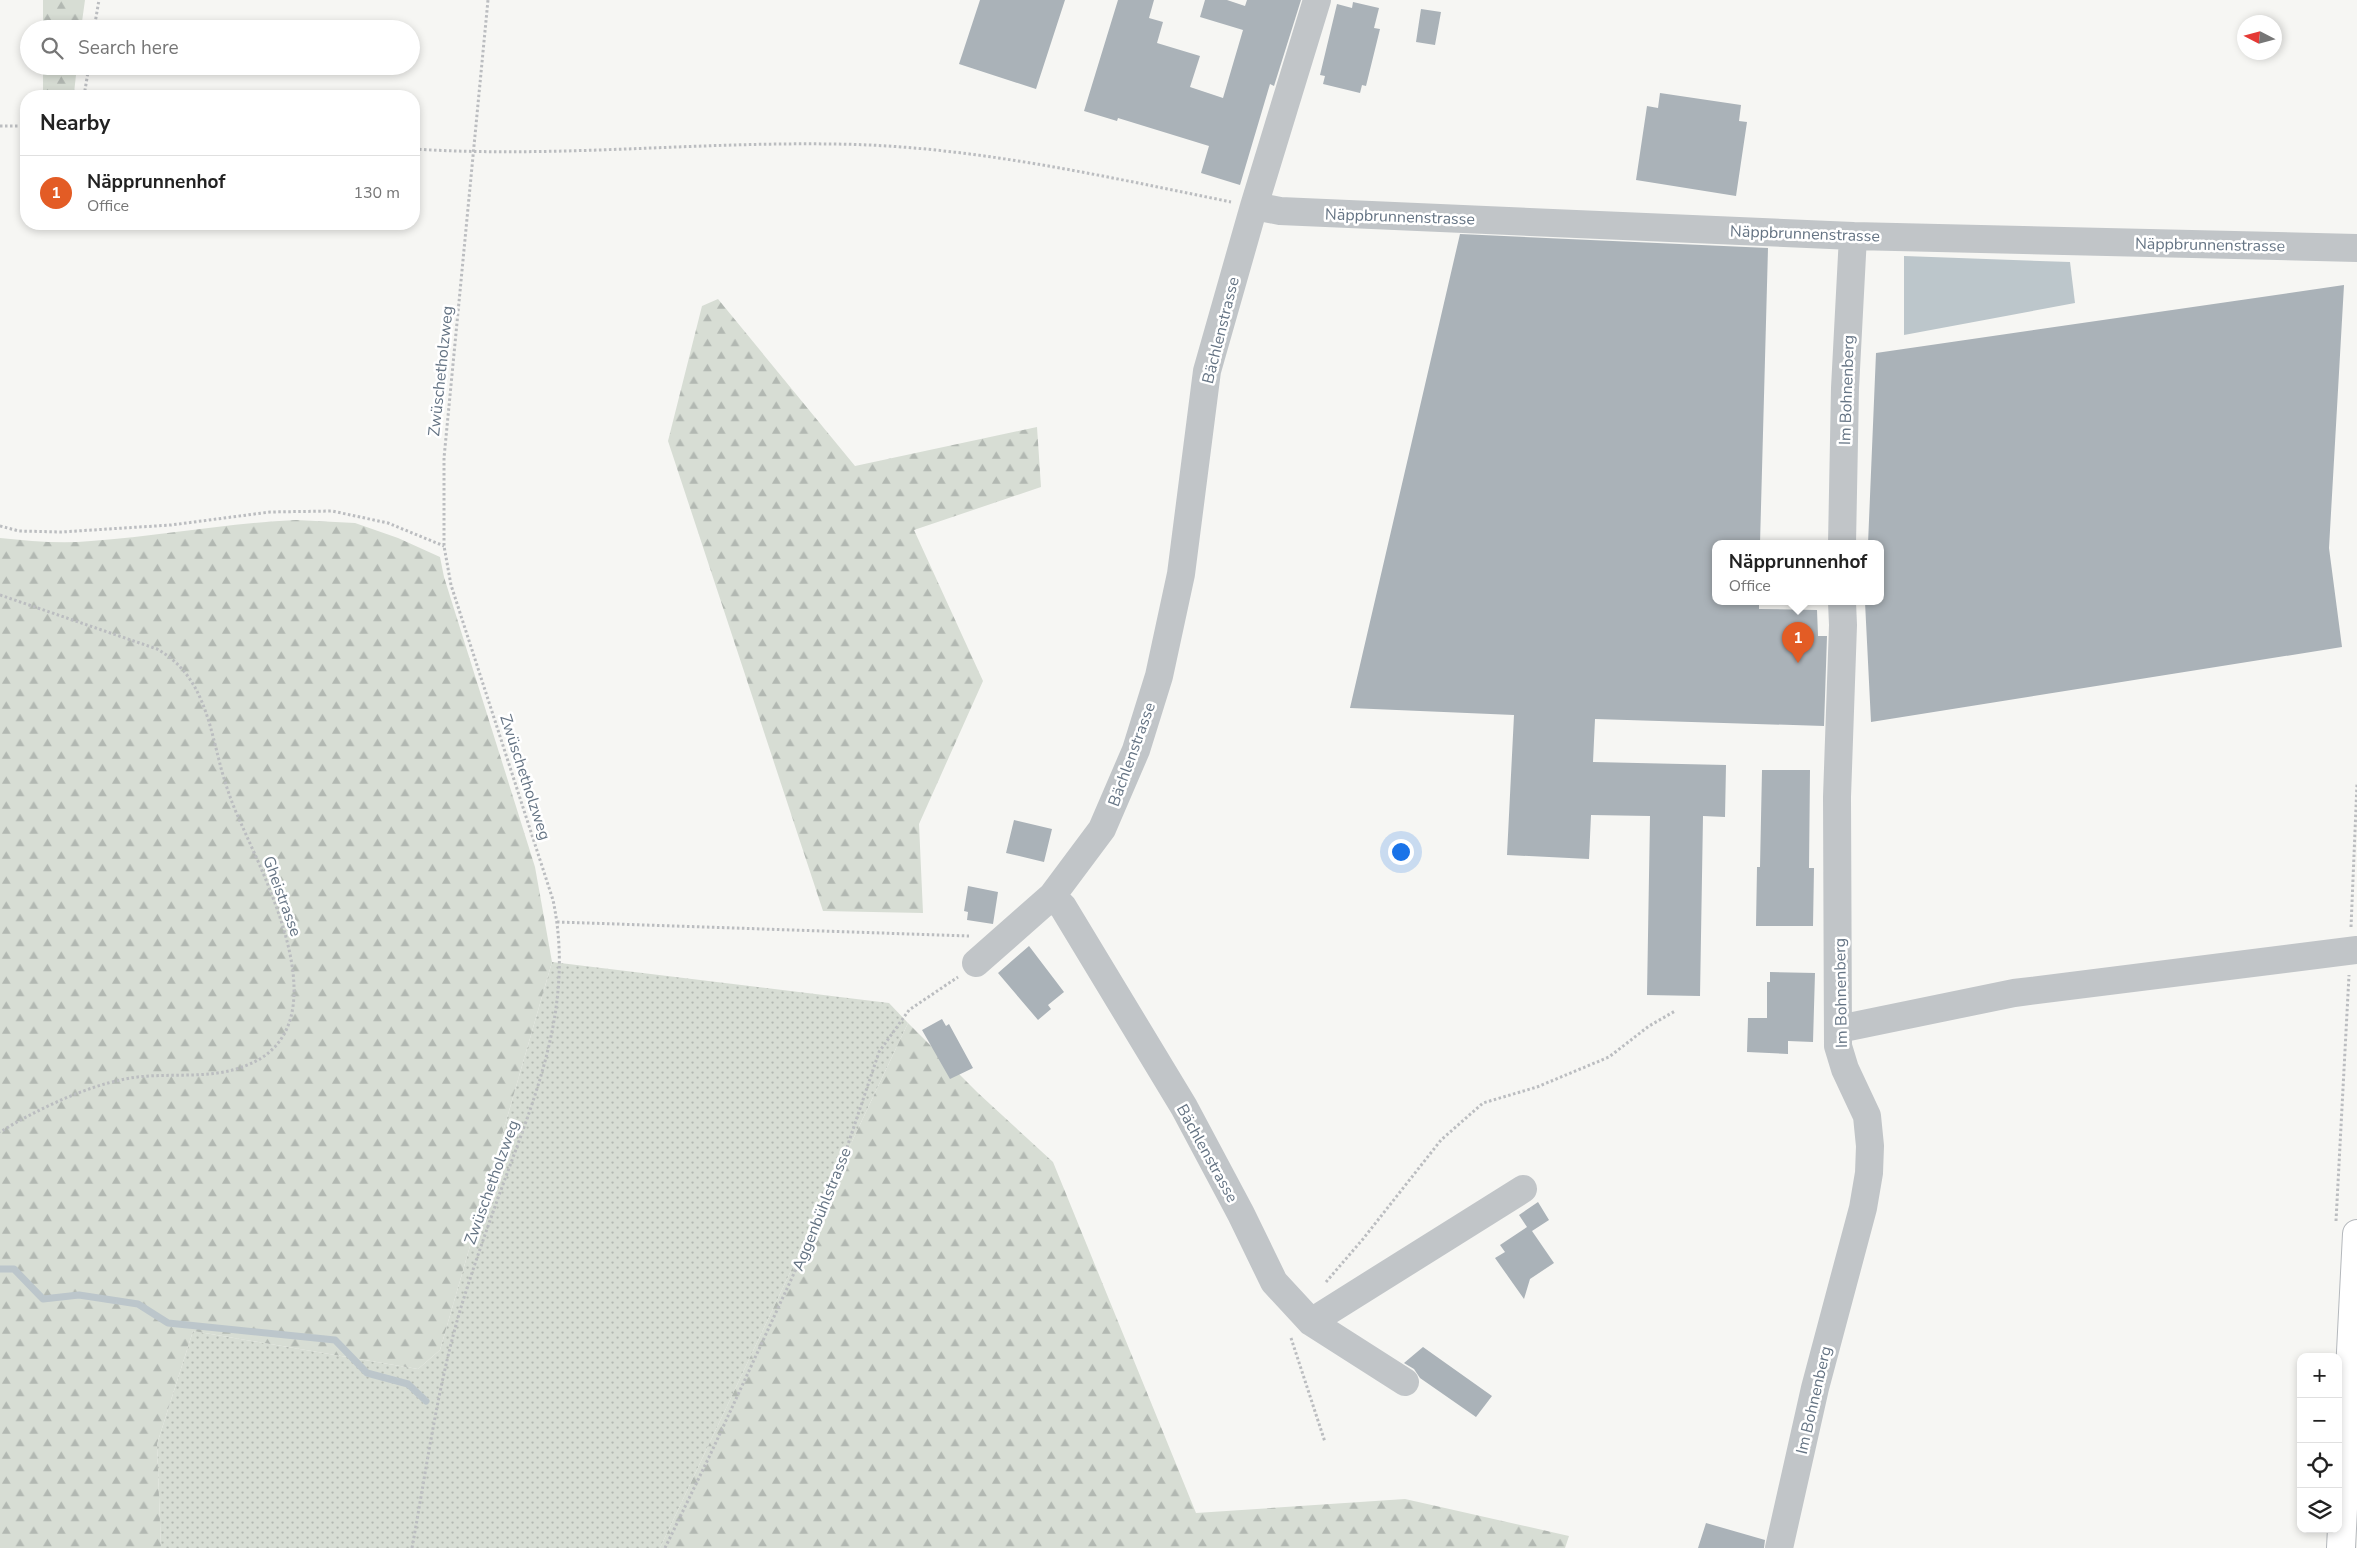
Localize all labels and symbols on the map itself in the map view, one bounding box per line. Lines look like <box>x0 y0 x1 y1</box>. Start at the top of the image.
north arrow <box>2237 15 2282 60</box>
street label: Näppbrunnenstrasse <box>1325 203 1475 231</box>
street label: Näppbrunnenstrasse <box>1730 220 1880 248</box>
street label: Näppbrunnenstrasse <box>2135 233 2285 257</box>
street label: Bächlenstrasse <box>1197 275 1245 386</box>
street label: Zwüschetholzweg <box>423 305 459 437</box>
street label: Im Bohnenberg <box>1834 335 1860 446</box>
pin: 1 <box>1782 622 1814 663</box>
street label: Bächlenstrasse <box>1103 699 1161 809</box>
street label: Zwüschetholzweg <box>494 712 556 843</box>
your location <box>1388 839 1414 865</box>
street label: Gheistrasse <box>257 853 307 940</box>
street label: Im Bohnenberg <box>1829 938 1853 1048</box>
street label: Bächlenstrasse <box>1171 1100 1243 1207</box>
street label: Zwüschetholzweg <box>459 1117 525 1248</box>
street label: Aggenbühlstrasse <box>787 1144 857 1274</box>
street label: Im Bohnenberg <box>1791 1344 1837 1456</box>

